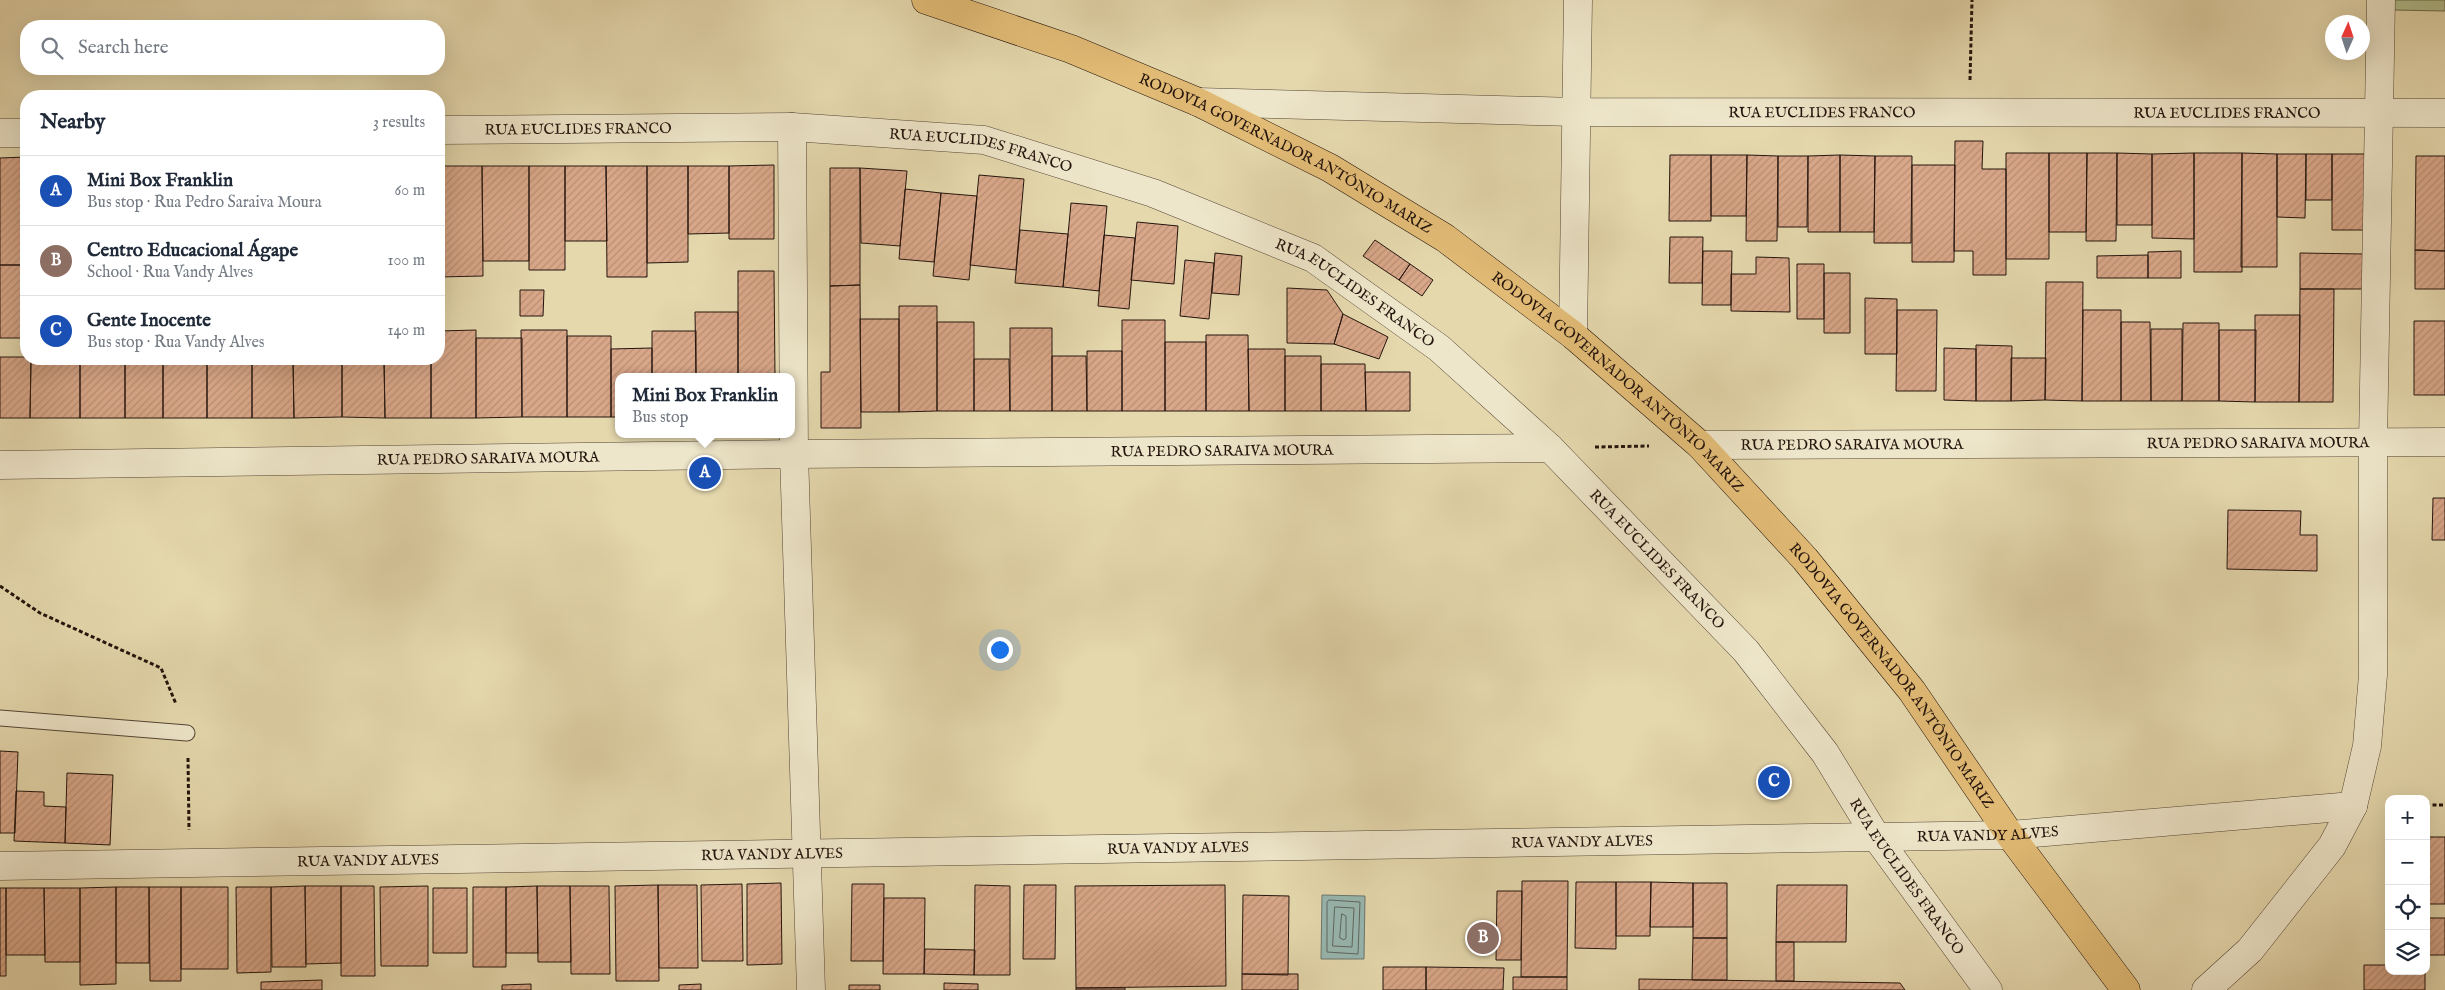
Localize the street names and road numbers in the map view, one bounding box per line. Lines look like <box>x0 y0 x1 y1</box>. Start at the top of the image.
street label: RODOVIA GOVERNADOR ANTÔNIO MARIZ <box>1136 69 1436 238</box>
street label: RUA EUCLIDES FRANCO <box>1728 103 1916 122</box>
street label: RUA EUCLIDES FRANCO <box>2133 104 2321 123</box>
street label: RUA EUCLIDES FRANCO <box>484 119 672 140</box>
street label: RUA EUCLIDES FRANCO <box>888 125 1075 177</box>
street label: RUA EUCLIDES FRANCO <box>1272 235 1438 352</box>
street label: RODOVIA GOVERNADOR ANTÔNIO MARIZ <box>1487 268 1748 497</box>
street label: RUA PEDRO SARAIVA MOURA <box>2147 433 2370 453</box>
street label: RUA PEDRO SARAIVA MOURA <box>1741 435 1964 455</box>
street label: RUA PEDRO SARAIVA MOURA <box>1110 441 1334 461</box>
street label: RUA PEDRO SARAIVA MOURA <box>376 448 600 470</box>
street label: RUA EUCLIDES FRANCO <box>1585 486 1729 633</box>
street label: RODOVIA GOVERNADOR ANTÔNIO MARIZ <box>1785 539 1998 813</box>
street label: RUA EUCLIDES FRANCO <box>1845 795 1968 959</box>
street label: RUA VANDY ALVES <box>1917 822 2059 846</box>
street label: RUA VANDY ALVES <box>1511 832 1653 853</box>
street label: RUA VANDY ALVES <box>1107 838 1249 859</box>
street label: RUA VANDY ALVES <box>701 844 843 865</box>
street label: RUA VANDY ALVES <box>297 850 439 871</box>

